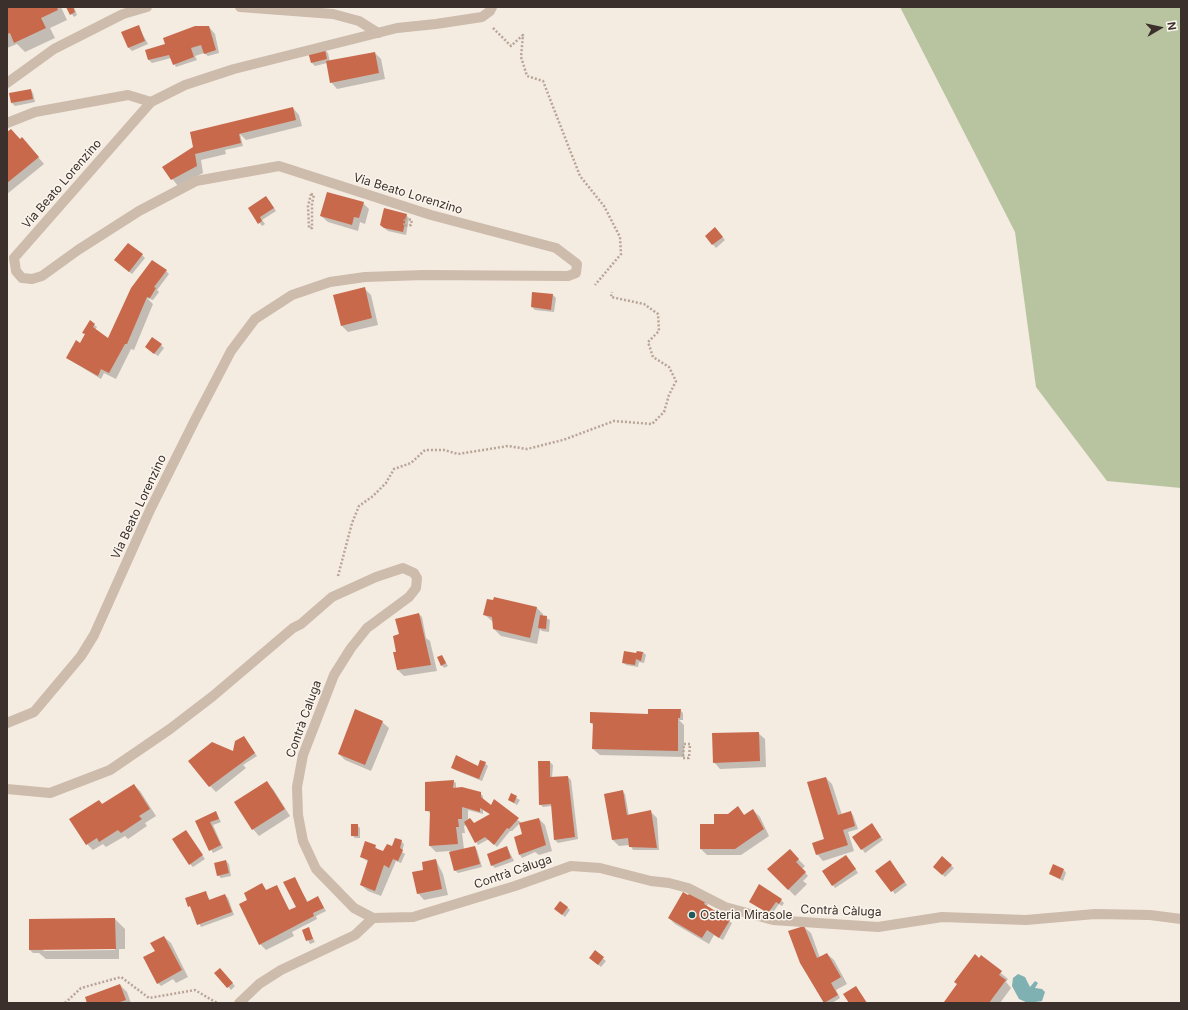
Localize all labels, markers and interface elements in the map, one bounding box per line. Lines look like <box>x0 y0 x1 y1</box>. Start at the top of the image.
north arrow <box>1140 8 1180 48</box>
text: N <box>1164 21 1179 31</box>
street label: Via Beato Lorenzino <box>19 136 105 232</box>
street label: Via Beato Lorenzino <box>352 171 464 217</box>
street label: Via Beato Lorenzino <box>108 452 170 562</box>
street label: Contrà Caluga <box>283 678 325 760</box>
street label: Contrà Càluga <box>472 852 554 892</box>
street label: Contrà Càluga <box>800 902 882 920</box>
place label: Osteria Mirasole <box>700 908 792 922</box>
marker: Osteria Mirasole <box>687 910 697 920</box>

